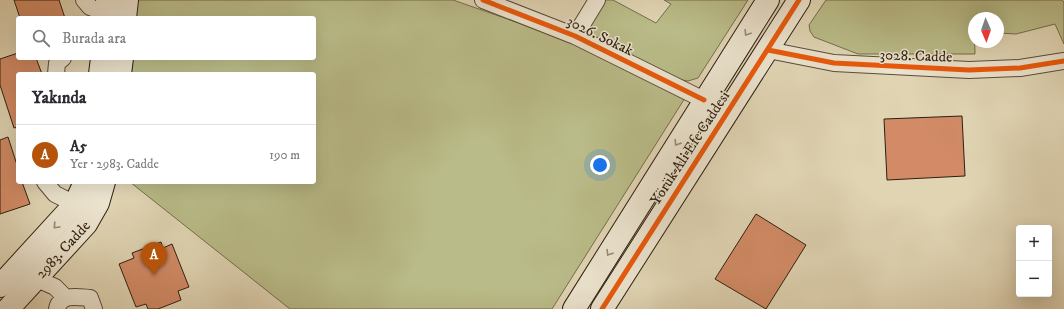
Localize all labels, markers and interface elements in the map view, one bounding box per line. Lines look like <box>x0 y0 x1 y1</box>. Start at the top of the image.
street label: 3026. Sokak <box>563 12 637 61</box>
north arrow <box>968 12 1004 48</box>
search box <box>16 16 316 60</box>
icon: search <box>30 27 52 49</box>
text: Burada ara <box>62 29 126 48</box>
one-way arrow <box>744 29 751 36</box>
street label: 3028. Cadde <box>879 45 953 67</box>
text: Yakında <box>32 87 86 109</box>
street label: Yörük Ali Efe Caddesi <box>646 87 734 209</box>
text: A5 <box>70 137 87 156</box>
one-way arrow <box>675 139 682 146</box>
text: A <box>41 147 49 163</box>
text: 190 m <box>269 147 300 163</box>
your location <box>590 155 610 175</box>
text: Yer · 2983. Cadde <box>70 156 159 172</box>
street label: 2983. Cadde <box>31 216 94 282</box>
one-way arrow <box>53 221 60 228</box>
map controls <box>1016 225 1052 297</box>
button: + <box>1016 225 1052 261</box>
pin: A <box>141 242 167 275</box>
one-way arrow <box>606 249 613 256</box>
button: − <box>1016 261 1052 297</box>

